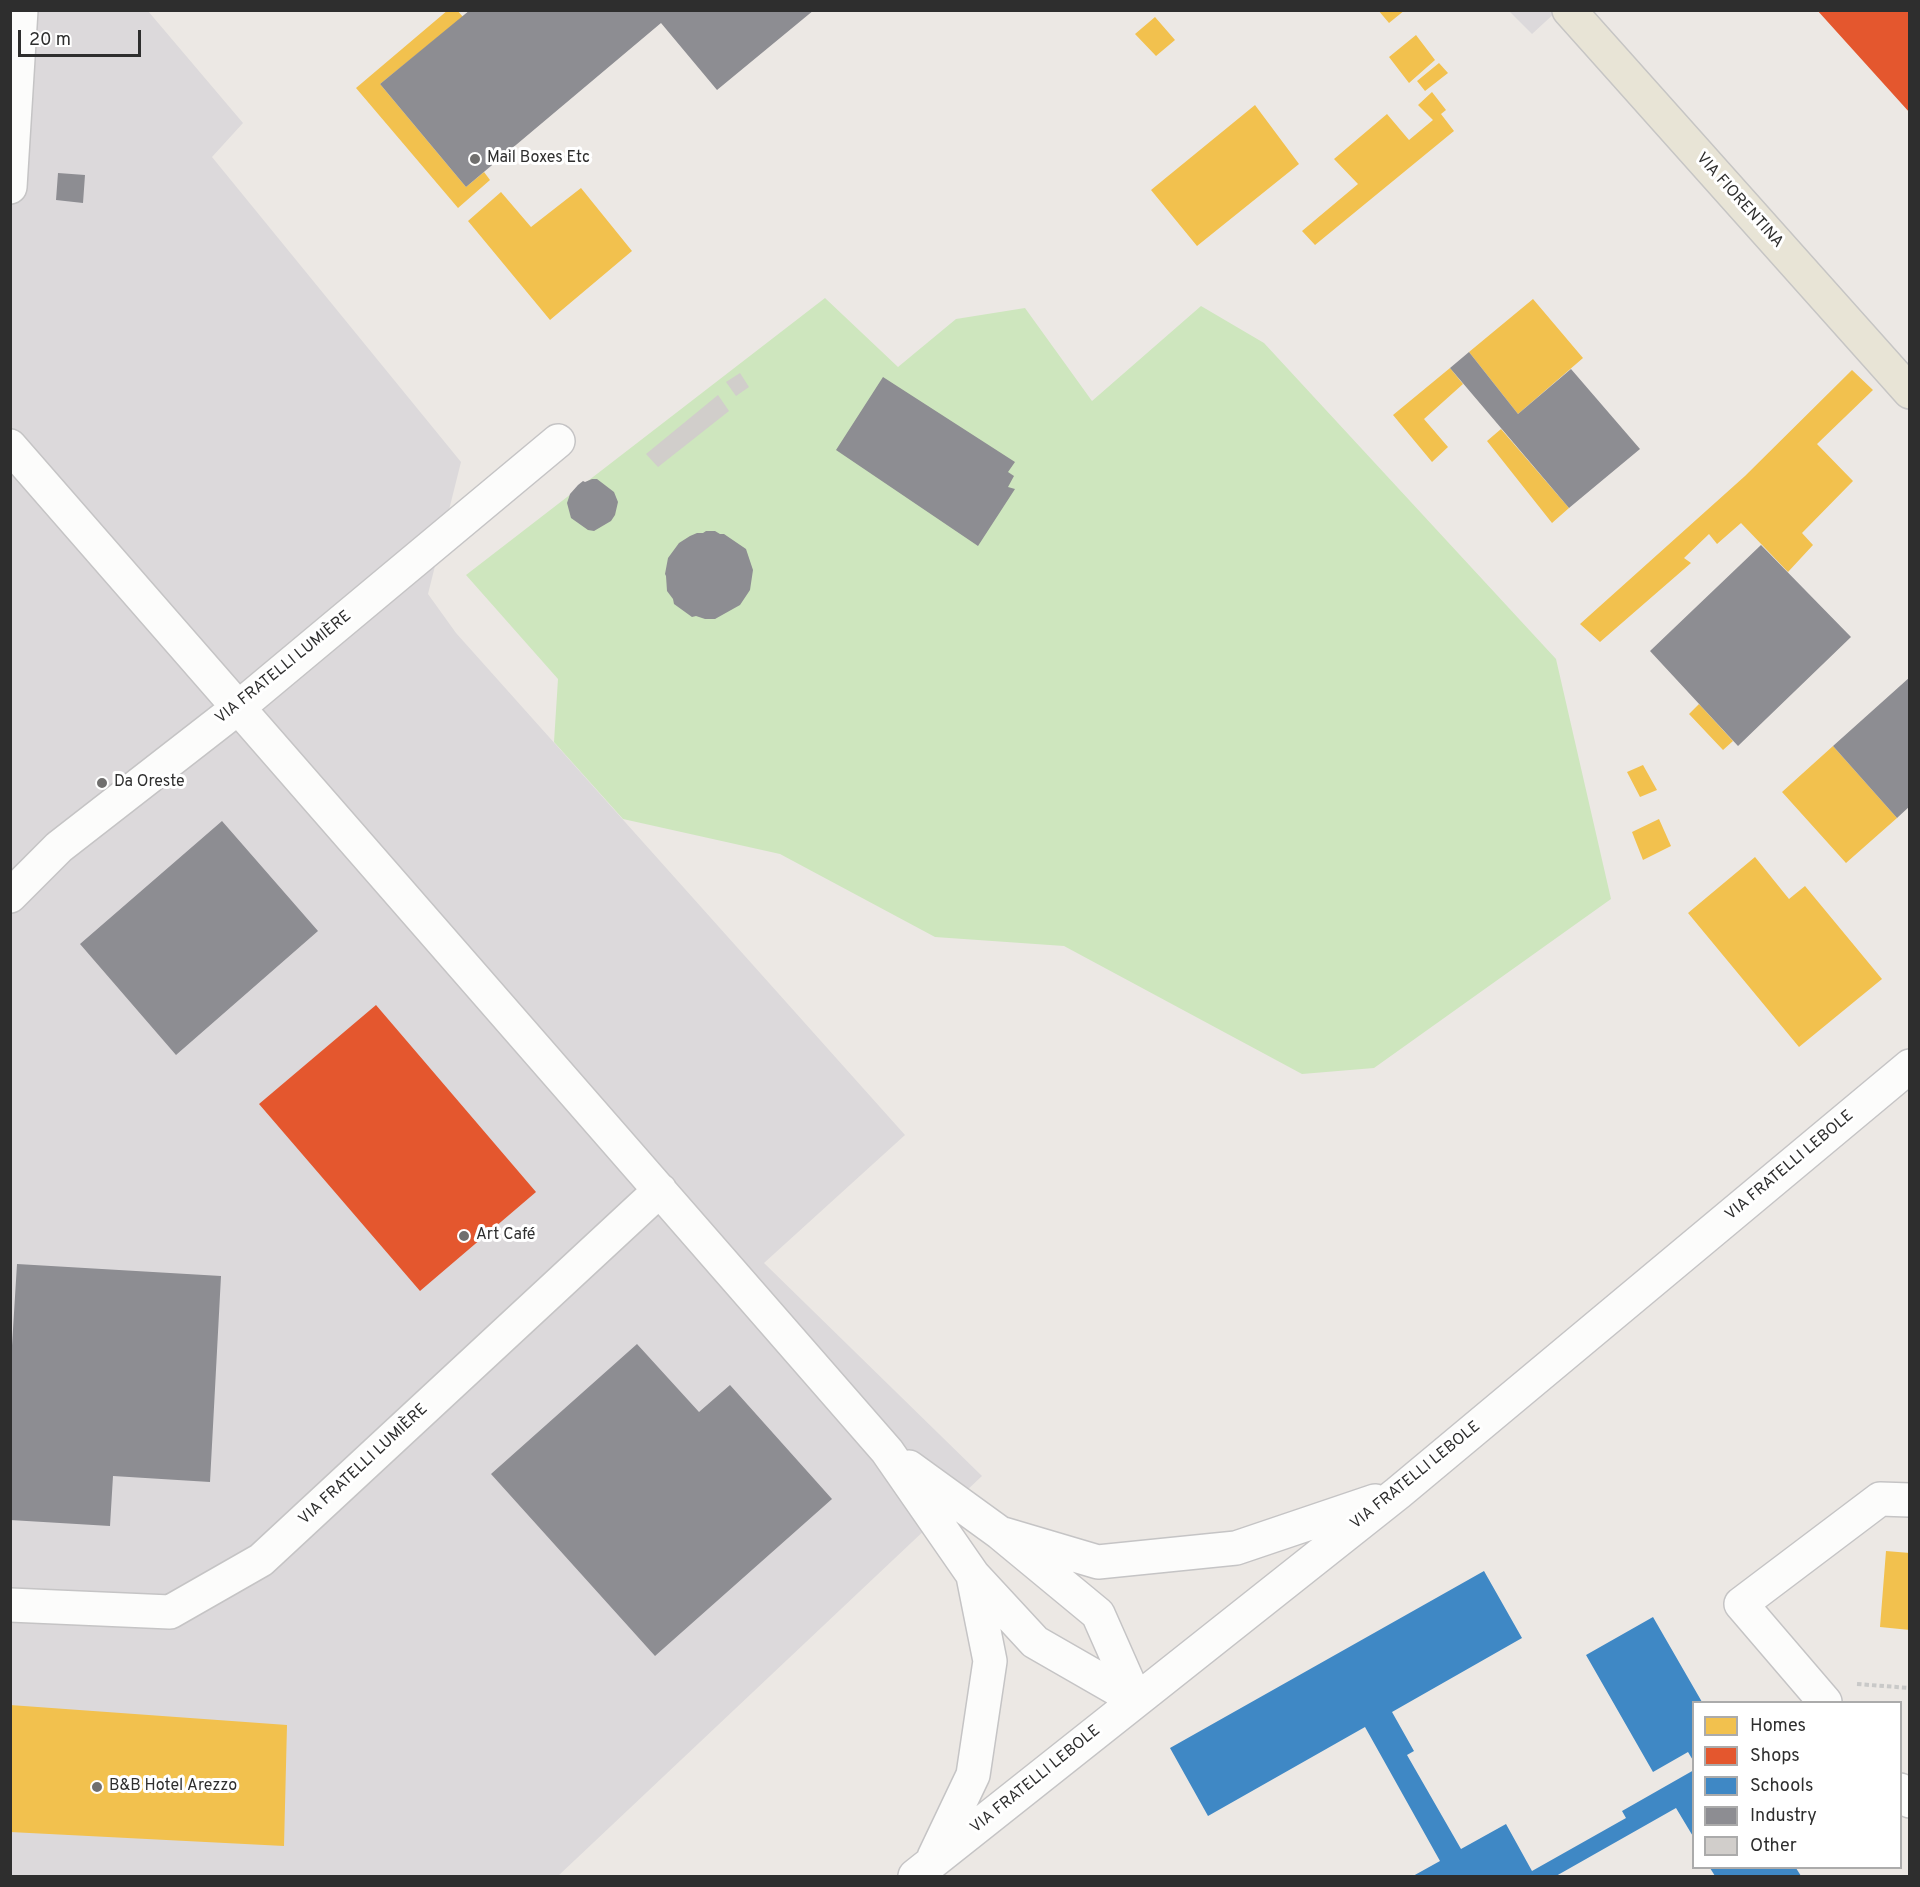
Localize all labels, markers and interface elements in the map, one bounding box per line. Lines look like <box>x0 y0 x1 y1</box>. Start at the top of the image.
scale bar <box>21 18 144 56</box>
text: 20 m <box>29 29 71 52</box>
place label: Mail Boxes Etc <box>487 149 590 169</box>
street label: VIA FIORENTINA <box>1691 150 1787 252</box>
marker: Mail Boxes Etc <box>468 152 482 166</box>
street label: VIA FRATELLI LUMIÈRE <box>212 607 356 729</box>
place label: Da Oreste <box>114 773 185 793</box>
marker: Da Oreste <box>95 776 109 790</box>
street label: VIA FRATELLI LEBOLE <box>1722 1107 1858 1225</box>
place label: Art Café <box>476 1226 535 1246</box>
marker: Art Café <box>457 1229 471 1243</box>
street label: VIA FRATELLI LUMIÈRE <box>296 1400 432 1530</box>
street label: VIA FRATELLI LEBOLE <box>1347 1418 1485 1534</box>
legend <box>1692 1701 1902 1869</box>
text: Homes <box>1750 1715 1806 1738</box>
street label: VIA FRATELLI LEBOLE <box>967 1722 1105 1838</box>
text: Shops <box>1750 1745 1800 1768</box>
text: Schools <box>1750 1775 1813 1798</box>
place label: B&B Hotel Arezzo <box>109 1777 237 1797</box>
marker: B&B Hotel Arezzo <box>90 1780 104 1794</box>
text: Industry <box>1750 1805 1817 1828</box>
text: Other <box>1750 1835 1797 1858</box>

